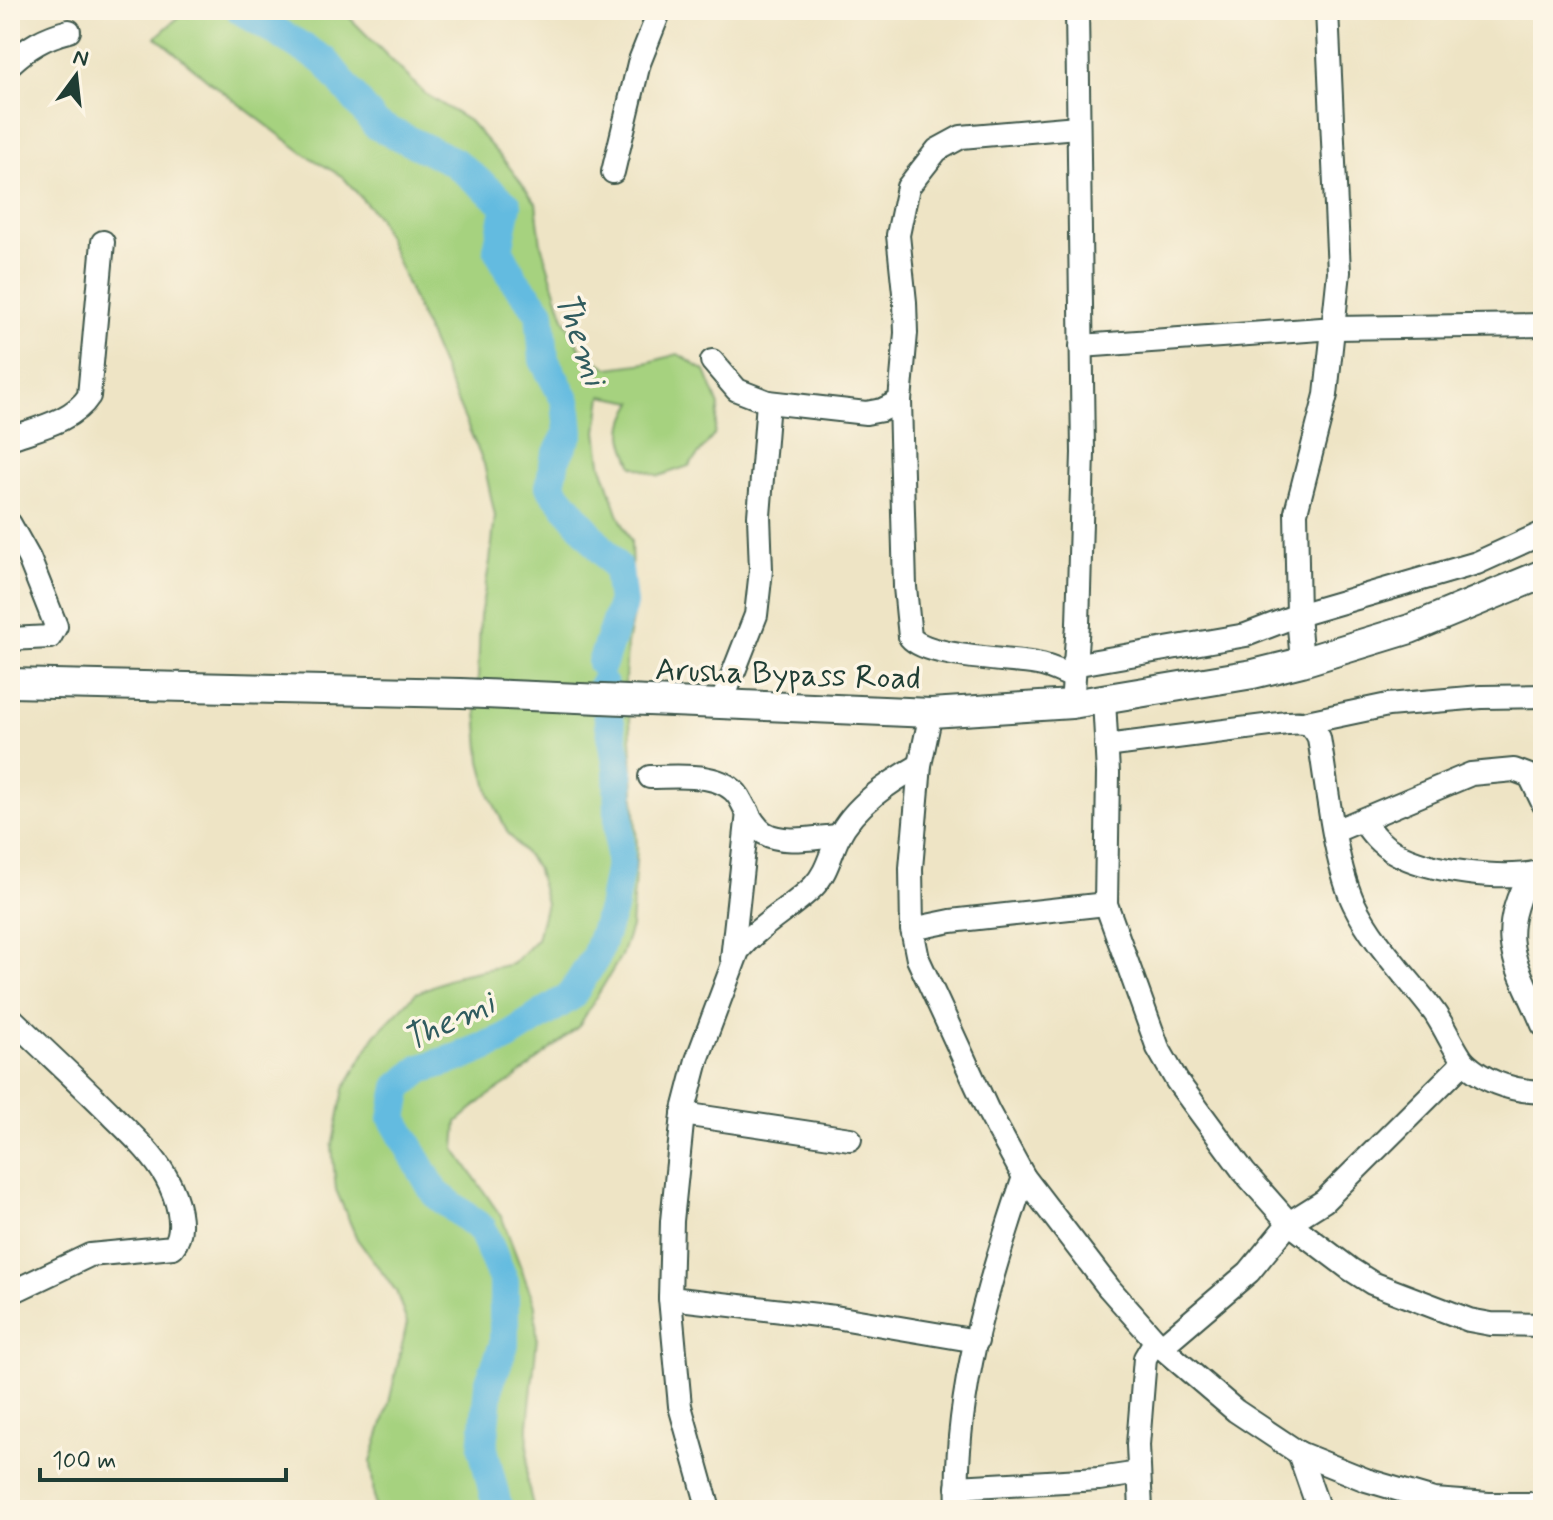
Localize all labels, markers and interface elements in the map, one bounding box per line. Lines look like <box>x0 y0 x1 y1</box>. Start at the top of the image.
north arrow <box>36 36 116 116</box>
text: N <box>70 43 91 74</box>
water label: Themi <box>543 286 617 394</box>
street label: Arusha Bypass Road <box>654 649 921 701</box>
water label: Themi <box>396 981 504 1063</box>
scale bar <box>40 1432 286 1482</box>
text: 100 m <box>52 1446 116 1477</box>

